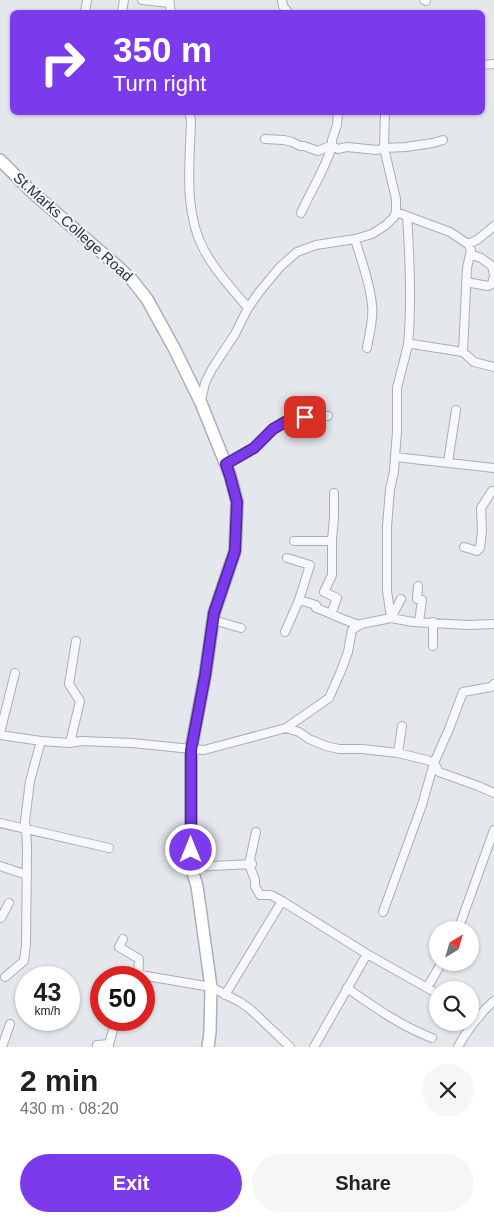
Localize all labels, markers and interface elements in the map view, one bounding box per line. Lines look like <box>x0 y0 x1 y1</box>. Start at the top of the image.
icon: right <box>30 30 95 95</box>
text: 350 m <box>113 30 212 69</box>
text: Turn right <box>113 71 206 96</box>
street label: St.Marks College Road <box>10 169 136 285</box>
pin <box>284 396 326 438</box>
icon: arrive <box>291 403 319 431</box>
position arrow <box>164 823 216 875</box>
north arrow <box>429 921 479 971</box>
map controls <box>429 921 479 1031</box>
speed limit sign: 50 <box>90 966 155 1031</box>
text: 43 <box>34 978 61 1006</box>
button: search <box>429 981 479 1031</box>
text: km/h <box>34 1004 61 1018</box>
text: 2 min <box>20 1064 98 1097</box>
button: close <box>422 1064 474 1116</box>
text: 430 m · 08:20 <box>20 1100 119 1117</box>
button: Exit <box>20 1154 242 1212</box>
button: Share <box>252 1154 474 1212</box>

